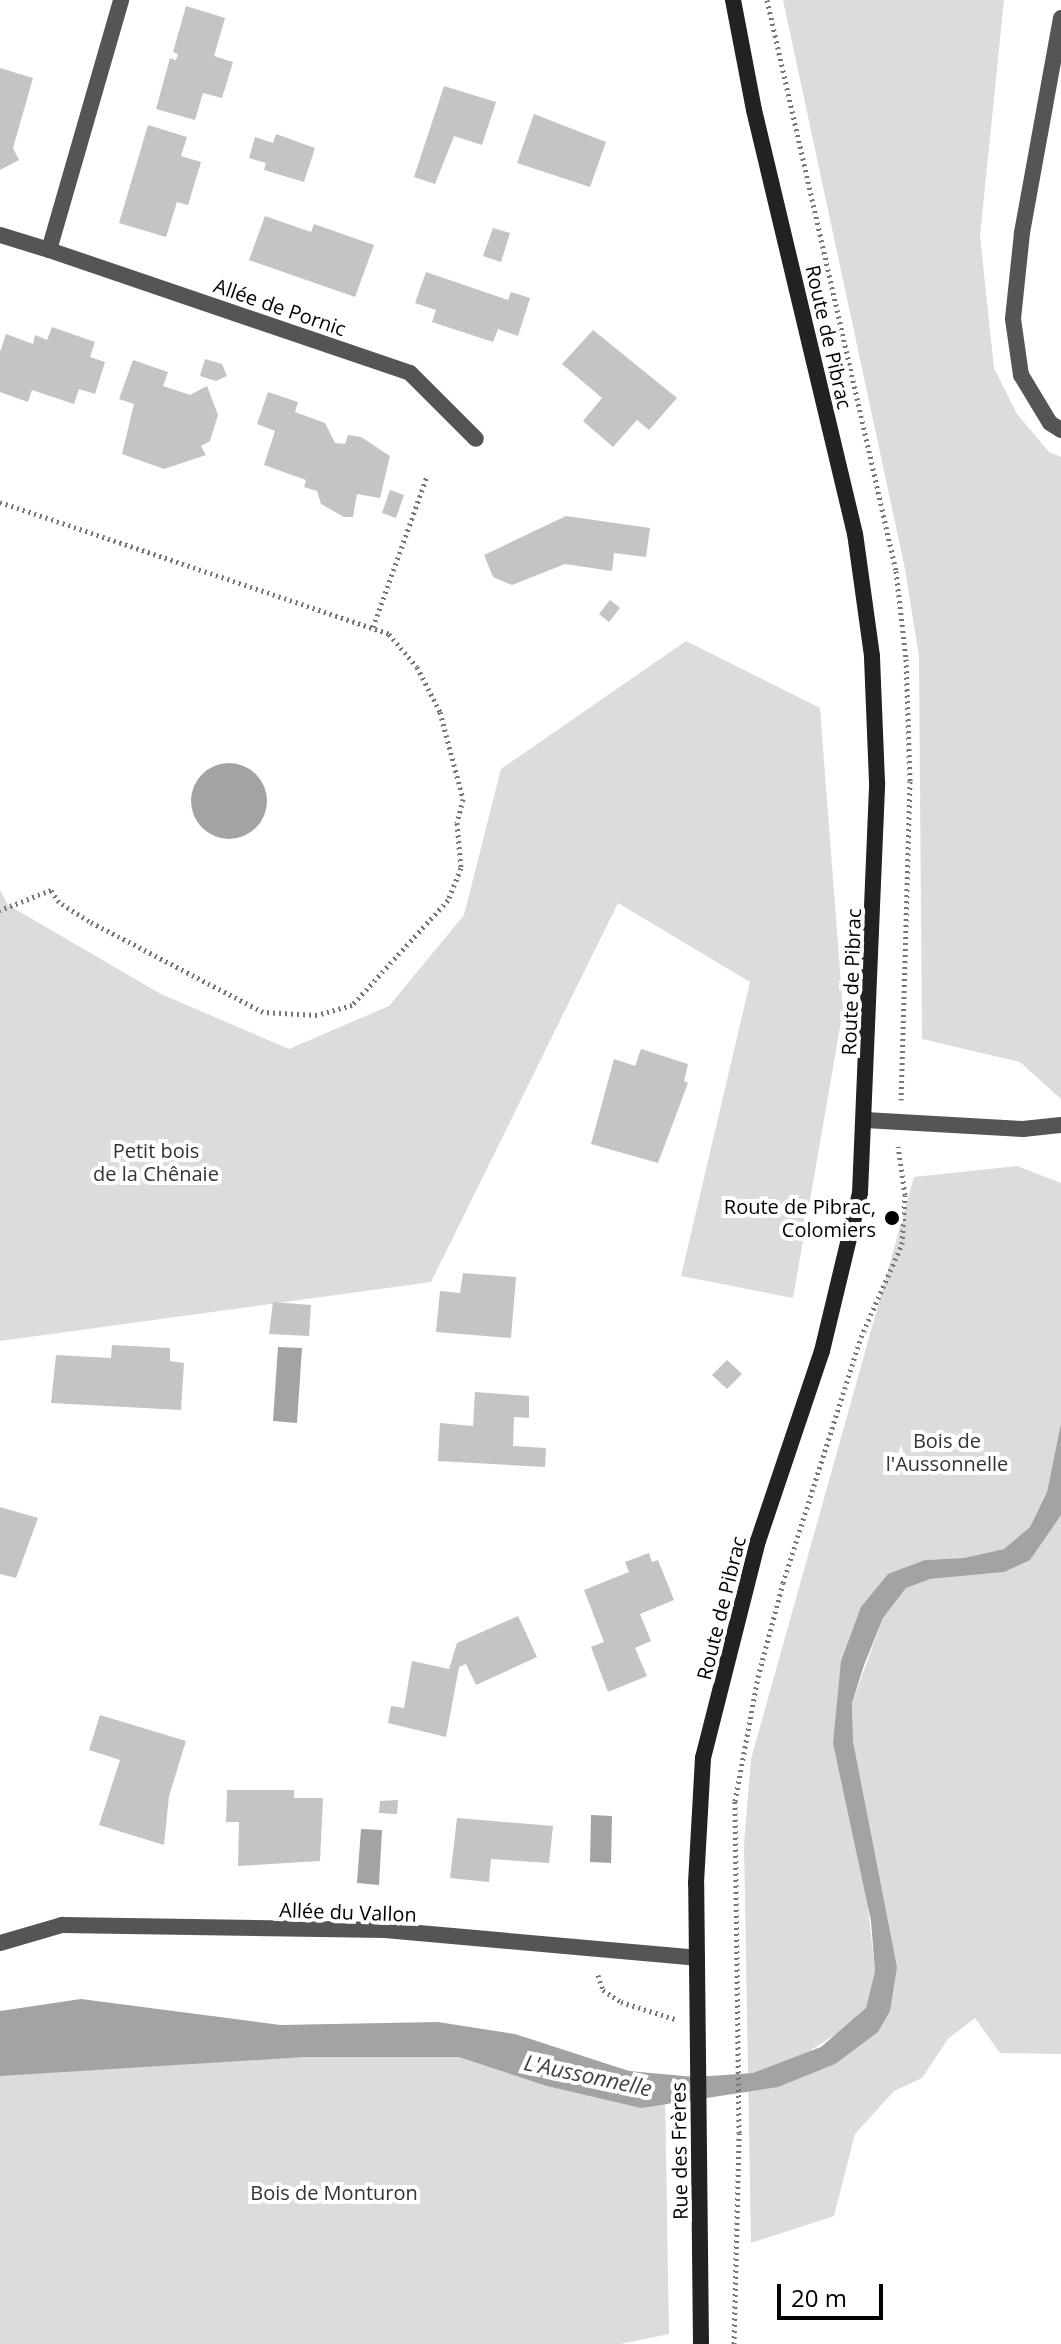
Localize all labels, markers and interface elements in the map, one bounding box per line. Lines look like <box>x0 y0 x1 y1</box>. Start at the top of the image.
street label: Route de Pibrac <box>801 263 857 411</box>
street label: Allée de Pornic <box>211 273 349 341</box>
street label: Route de Pibrac <box>836 908 866 1056</box>
park label: Petit bois de la Chênaie <box>93 1138 219 1185</box>
place label: Route de Pibrac, Colomiers <box>724 1194 876 1241</box>
marker: Route de Pibrac, Colomiers <box>883 1209 901 1227</box>
park label: Bois de l'Aussonnelle <box>886 1429 1008 1476</box>
street label: Route de Pibrac <box>692 1534 750 1682</box>
street label: Allée du Vallon <box>279 1898 417 1926</box>
water label: L'Aussonnelle <box>522 2049 654 2101</box>
street label: Rue des Frères <box>666 2082 692 2220</box>
park label: Bois de Monturon <box>250 2180 418 2204</box>
scale bar <box>781 2268 887 2318</box>
text: 20 m <box>791 2281 847 2314</box>

